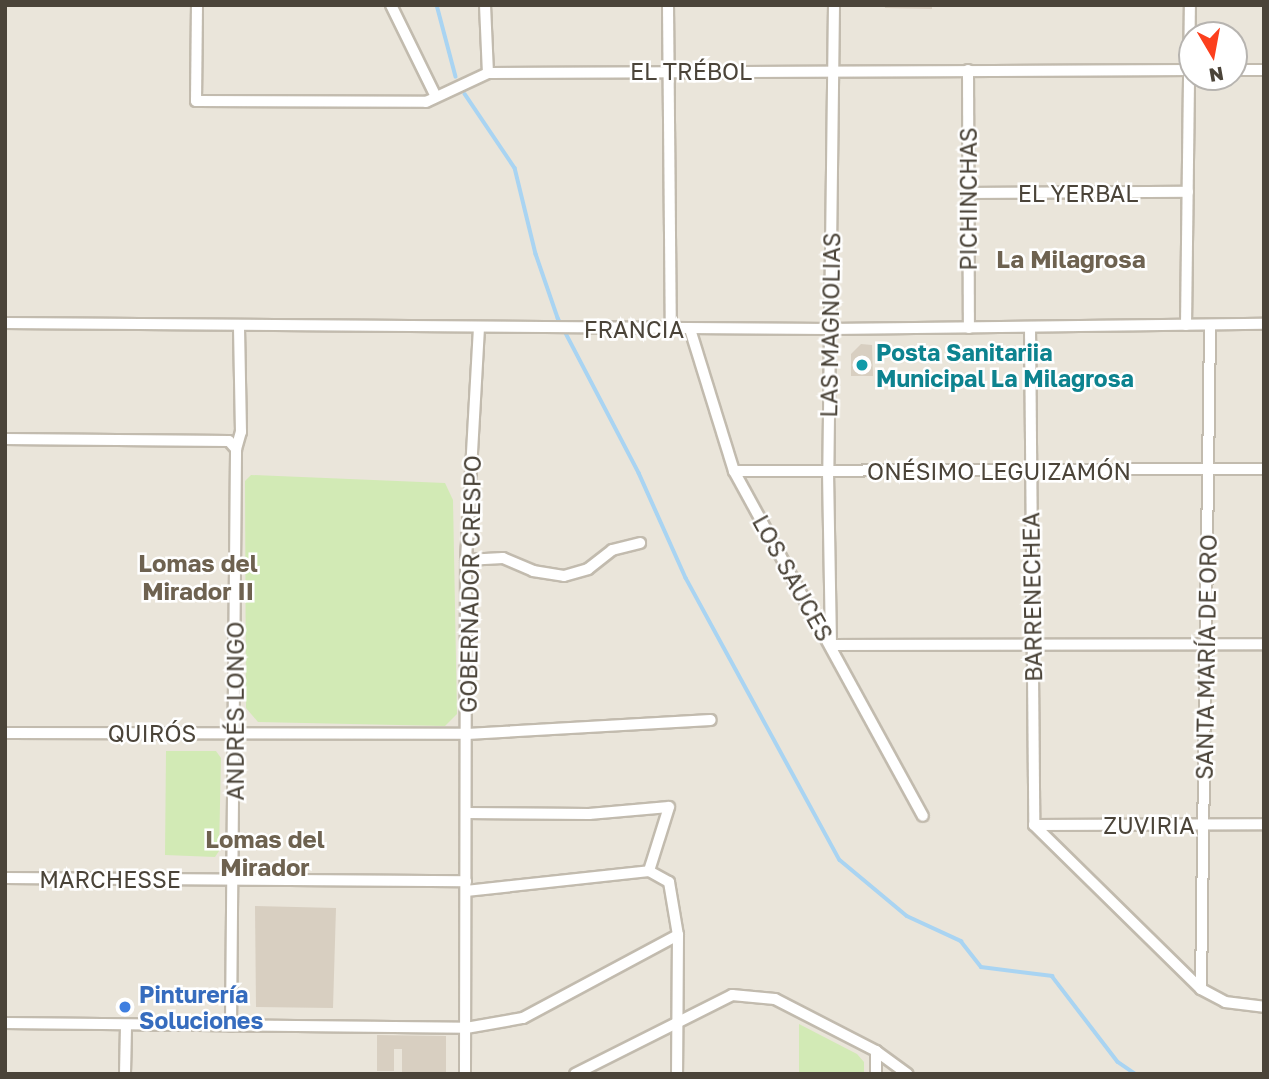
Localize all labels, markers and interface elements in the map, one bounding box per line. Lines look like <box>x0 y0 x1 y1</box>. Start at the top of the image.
north arrow <box>1178 21 1248 91</box>
street label: EL TRÉBOL <box>630 57 752 85</box>
text: N <box>1207 63 1226 88</box>
street label: PICHINCHAS <box>954 127 982 271</box>
street label: EL YERBAL <box>1018 179 1138 207</box>
street label: LAS MAGNOLIAS <box>815 232 845 418</box>
district label: La Milagrosa <box>996 245 1146 273</box>
street label: FRANCIA <box>584 315 684 343</box>
place label: Posta Sanitariia Municipal La Milagrosa <box>876 338 1134 392</box>
marker: Posta Sanitariia Municipal La Milagrosa <box>854 357 870 373</box>
street label: GOBERNADOR CRESPO <box>454 455 486 713</box>
street label: ONÉSIMO LEGUIZAMÓN <box>867 457 1131 485</box>
street label: LOS SAUCES <box>747 510 839 646</box>
street label: BARRENECHEA <box>1017 512 1047 682</box>
street label: SANTA MARÍA DE ORO <box>1190 534 1222 780</box>
district label: Lomas del Mirador II <box>138 549 258 605</box>
street label: ANDRÉS LONGO <box>221 621 249 801</box>
street label: QUIRÓS <box>108 719 196 747</box>
street label: ZUVIRIA <box>1103 811 1195 839</box>
district label: Lomas del Mirador <box>205 825 325 881</box>
street label: MARCHESSE <box>39 865 181 893</box>
place label: Pinturería Soluciones <box>139 980 263 1034</box>
marker: Pinturería Soluciones <box>117 999 133 1015</box>

